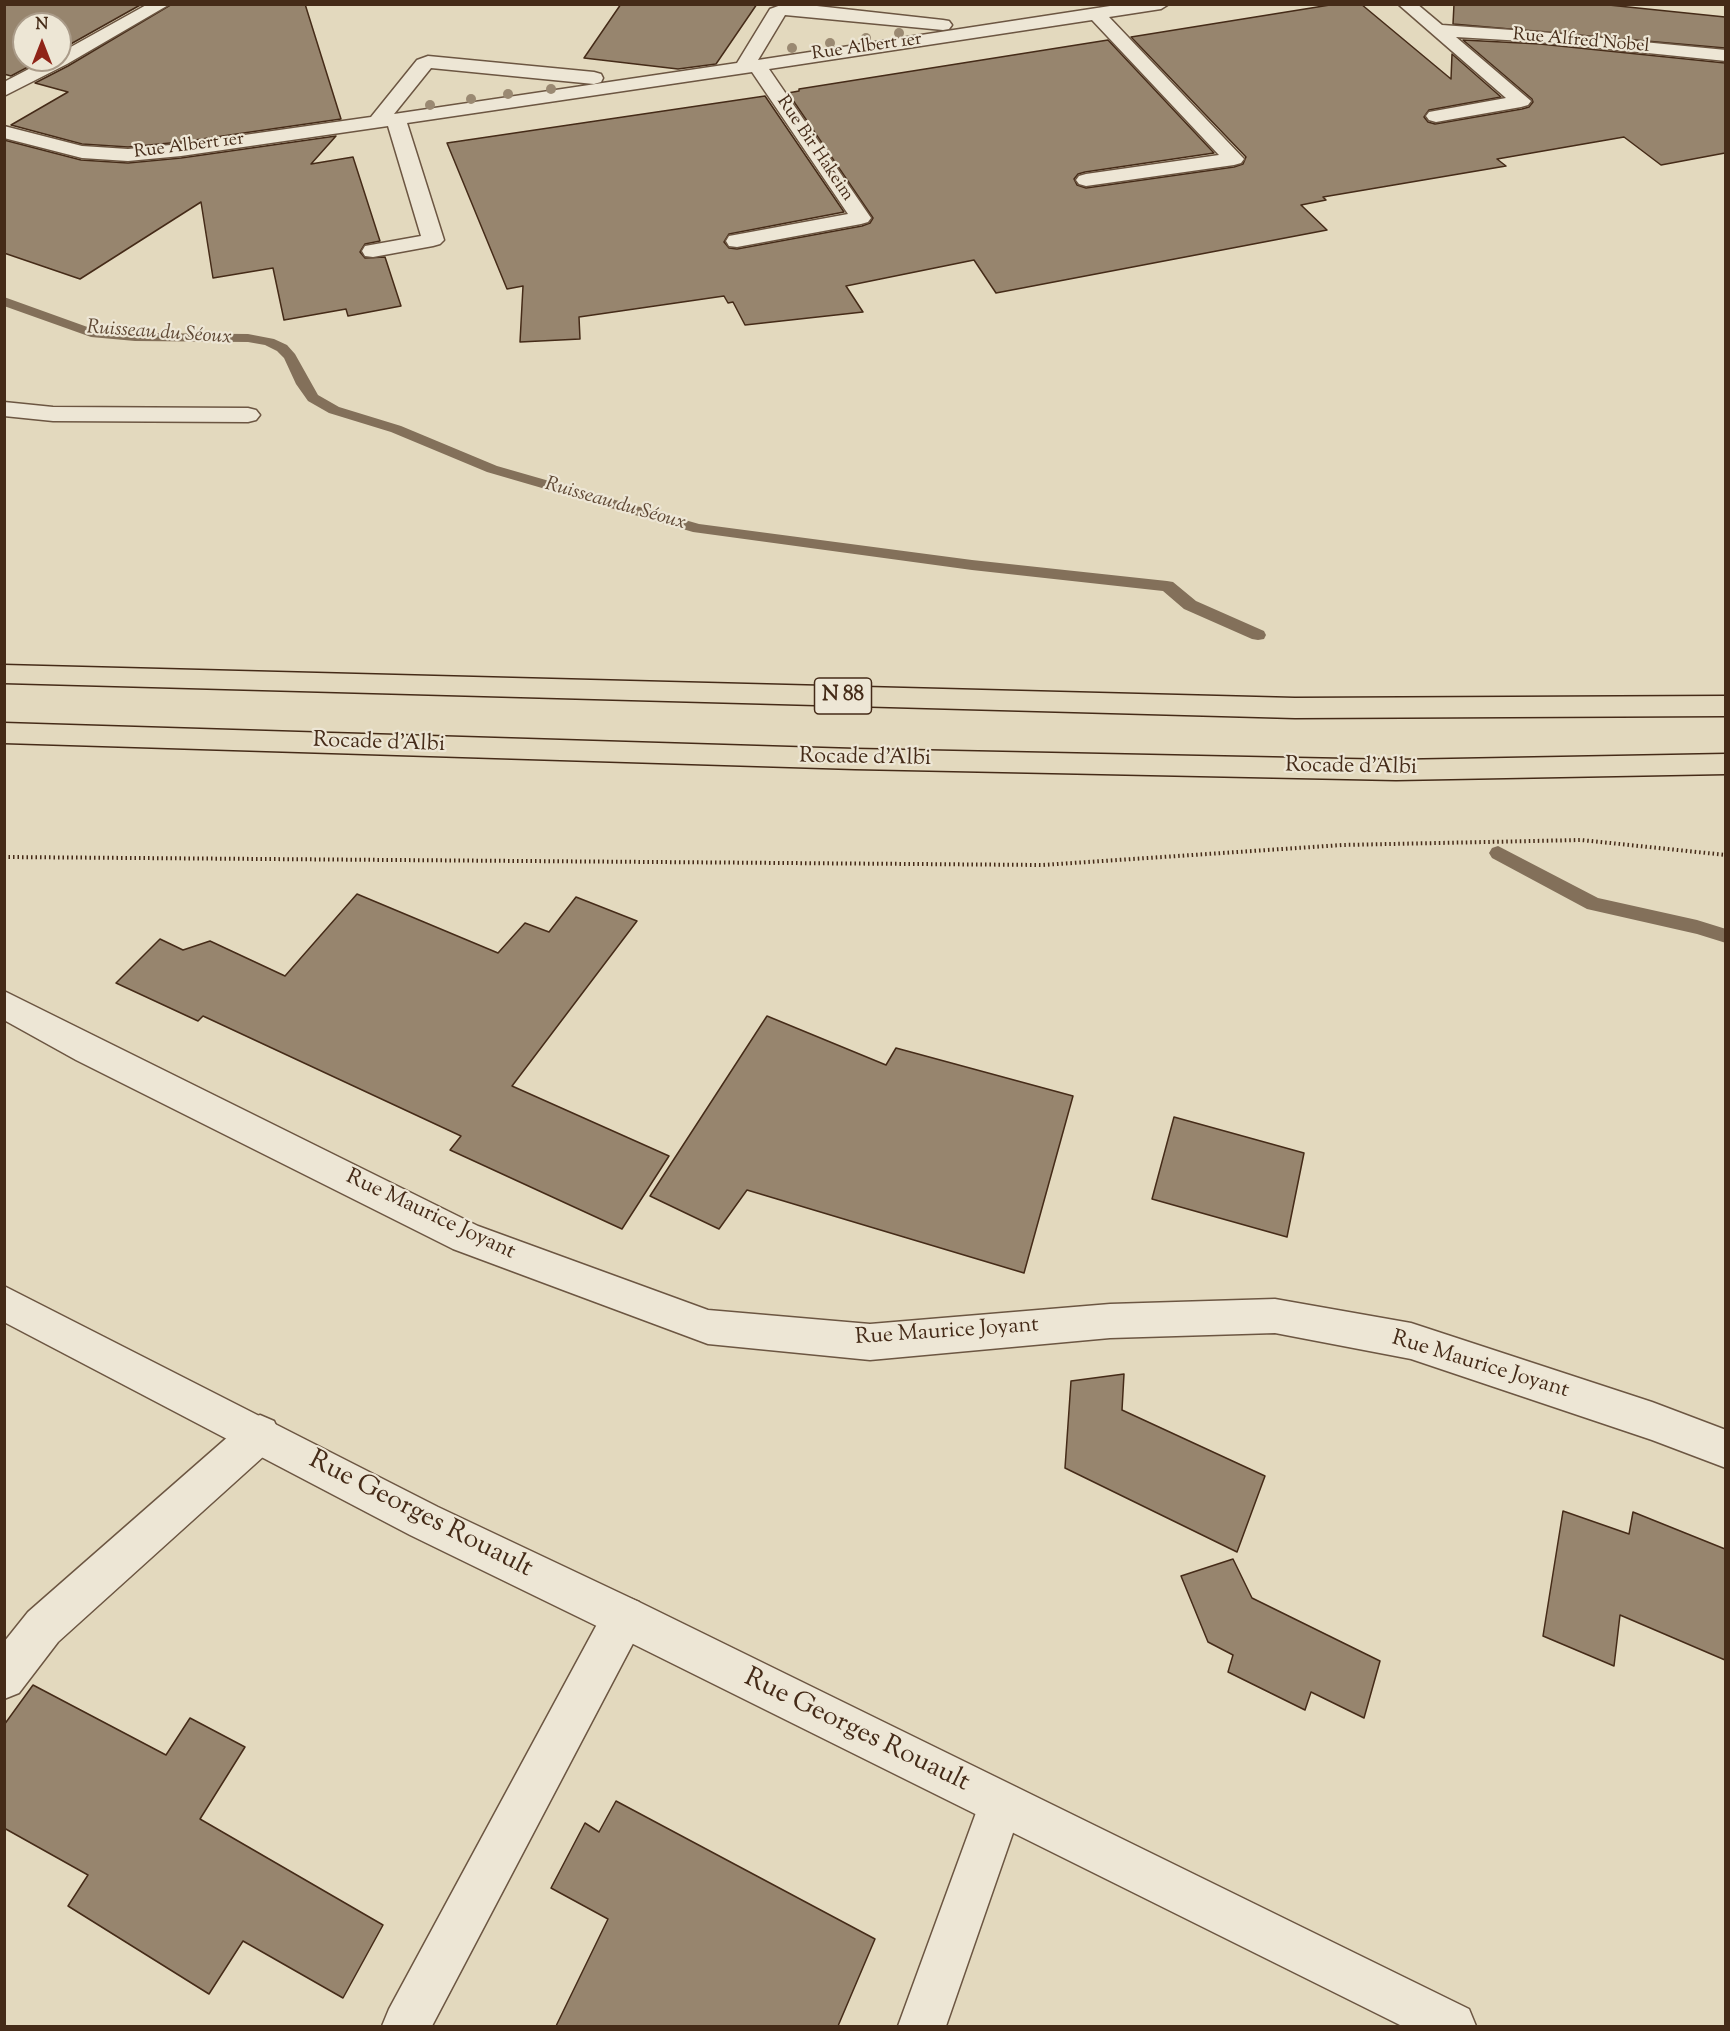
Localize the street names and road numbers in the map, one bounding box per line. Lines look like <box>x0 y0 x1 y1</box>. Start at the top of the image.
street label: Rue Alfred Nobel <box>1512 25 1650 59</box>
street label: Rue Albert 1er <box>811 30 923 66</box>
street label: Rue Bir Hakeim <box>771 92 857 206</box>
street label: Rue Albert 1er <box>133 130 245 164</box>
road number: N 88 <box>814 678 872 714</box>
street label: Rocade d'Albi <box>313 729 445 759</box>
street label: Rocade d'Albi <box>799 745 931 773</box>
street label: Rocade d'Albi <box>1285 754 1417 782</box>
street label: Rue Maurice Joyant <box>341 1165 519 1267</box>
street label: Rue Maurice Joyant <box>854 1313 1040 1353</box>
street label: Rue Maurice Joyant <box>1388 1326 1572 1406</box>
street label: Rue Georges Rouault <box>303 1445 537 1587</box>
street label: Rue Georges Rouault <box>738 1663 974 1801</box>

